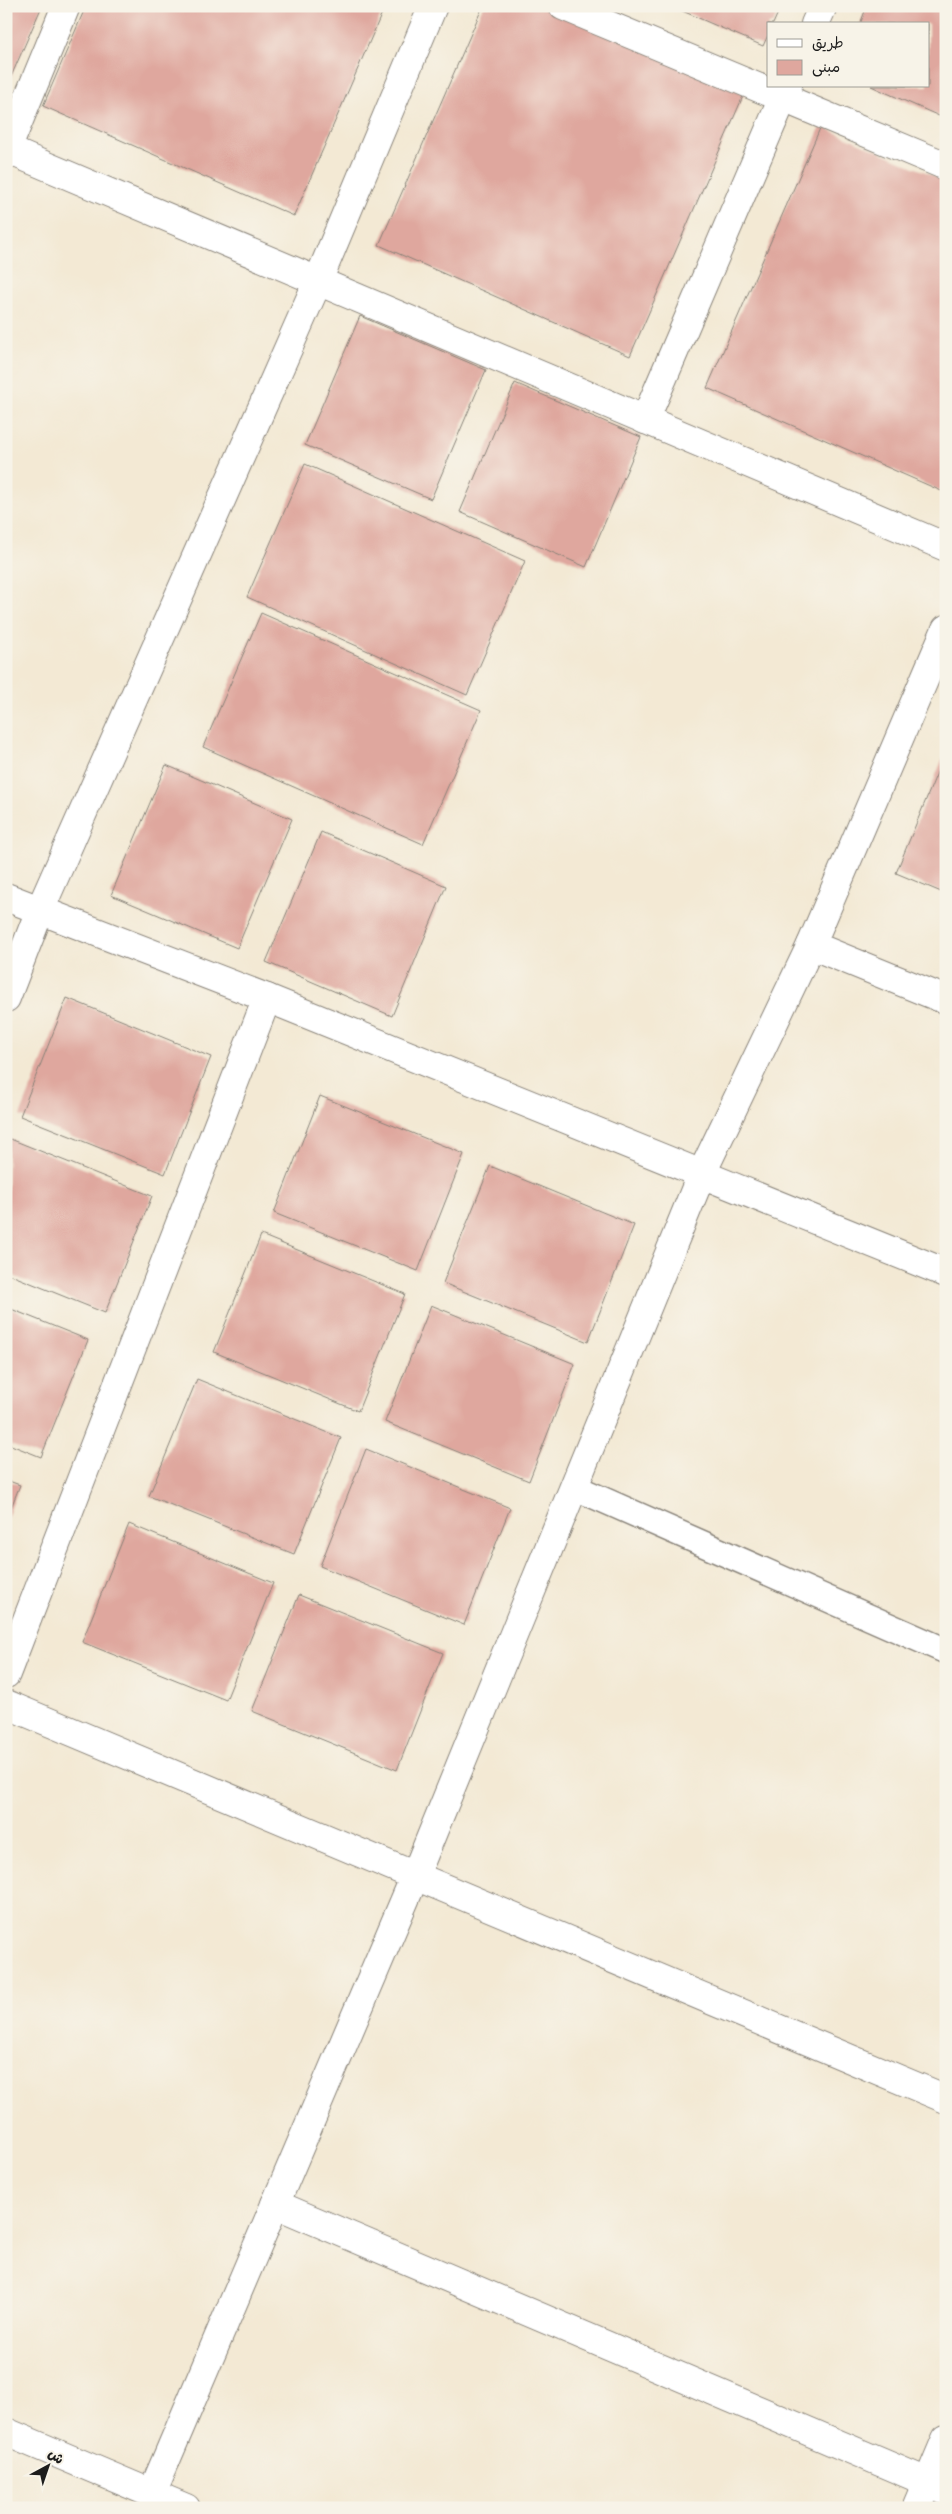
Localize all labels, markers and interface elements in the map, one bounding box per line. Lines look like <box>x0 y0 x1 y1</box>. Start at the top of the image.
legend <box>767 22 930 88</box>
text: طريق <box>812 32 844 56</box>
text: مبنى <box>812 56 840 80</box>
north arrow <box>22 2442 72 2492</box>
text: ش <box>43 2443 69 2470</box>

